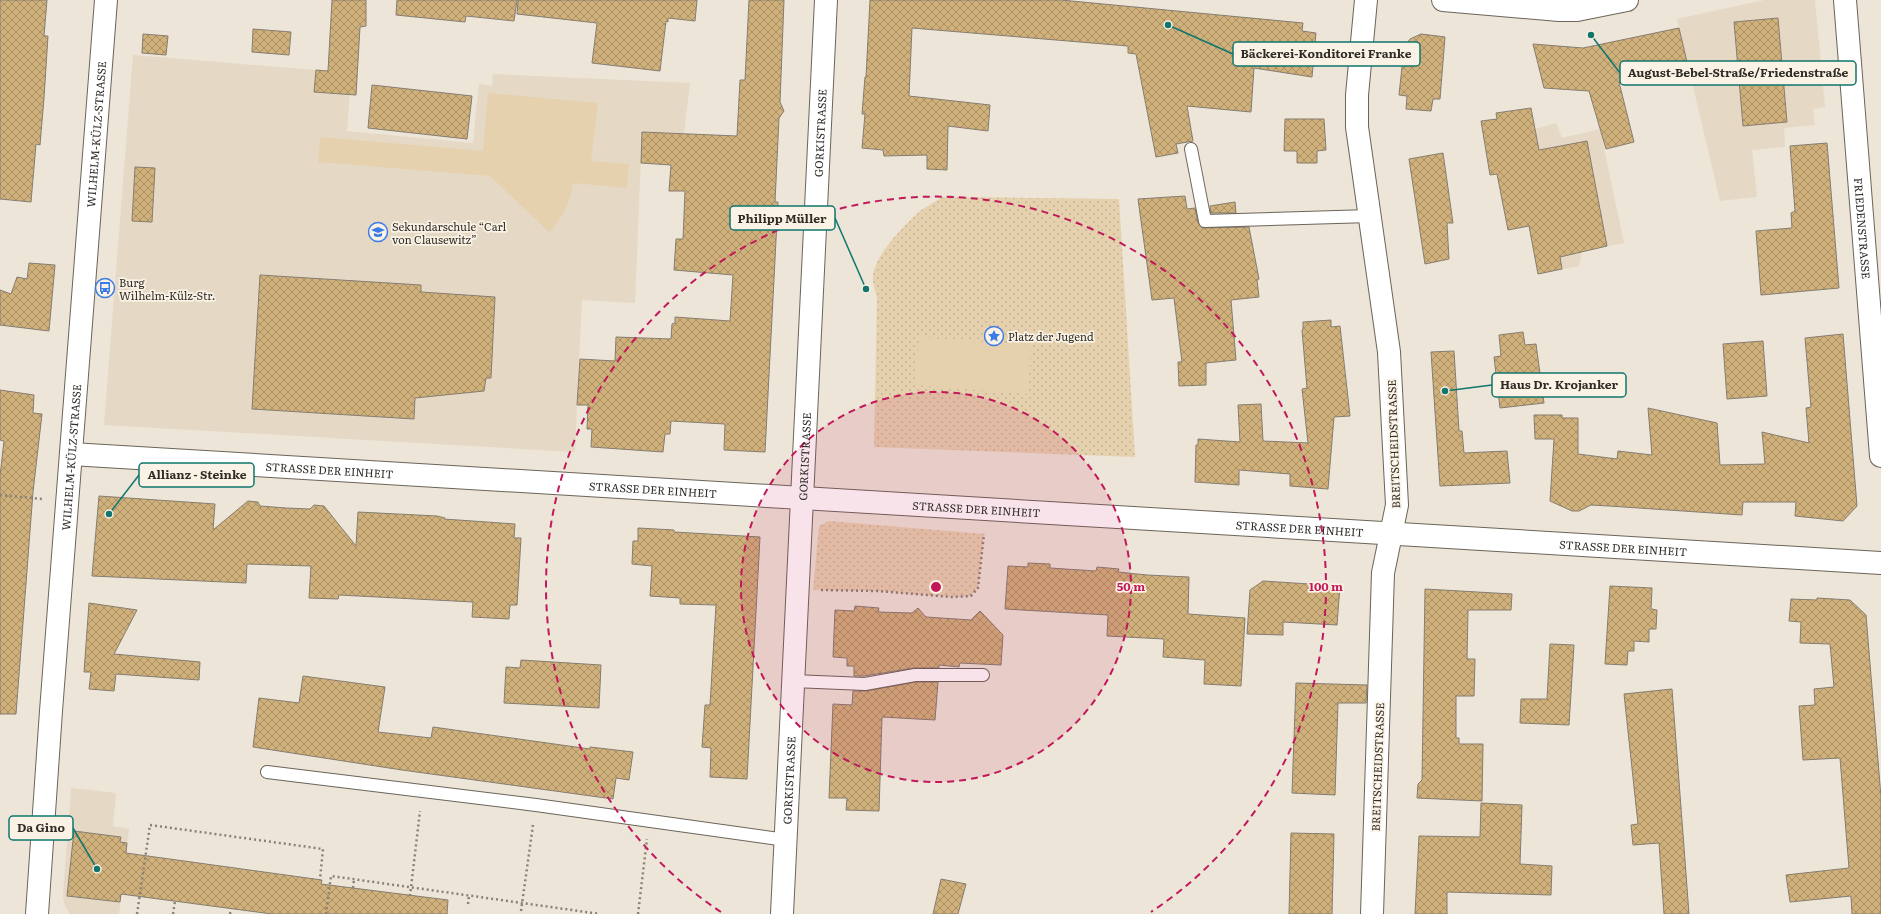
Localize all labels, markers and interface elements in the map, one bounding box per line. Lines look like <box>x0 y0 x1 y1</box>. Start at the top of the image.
callout: Bäckerei-Konditorei Franke <box>1233 42 1420 66</box>
text: Bäckerei-Konditorei Franke <box>1241 44 1412 62</box>
street label: WILHELM-KÜLZ-STRASSE <box>82 60 109 208</box>
callout: August-Bebel-Straße/Friedenstraße <box>1620 61 1856 85</box>
text: August-Bebel-Straße/Friedenstraße <box>1628 63 1849 81</box>
street label: GORKISTRASSE <box>809 88 830 177</box>
street label: FRIEDENSTRASSE <box>1851 177 1875 280</box>
callout: Philipp Müller <box>730 206 835 230</box>
text: Philipp Müller <box>738 209 827 227</box>
place label: Sekundarschule “Carl von Clausewitz” <box>392 218 506 247</box>
school or university icon: Sekundarschule “Carl von Clausewitz” <box>367 221 389 243</box>
place label: Burg Wilhelm-Külz-Str. <box>119 274 215 303</box>
bus stop icon: Burg Wilhelm-Külz-Str. <box>94 277 116 299</box>
place icon: Platz der Jugend <box>983 325 1005 347</box>
place label: Platz der Jugend <box>1008 328 1094 344</box>
callout: Haus Dr. Krojanker <box>1492 373 1626 397</box>
text: Haus Dr. Krojanker <box>1500 375 1619 393</box>
street label: BREITSCHEIDSTRASSE <box>1383 379 1403 509</box>
street label: WILHELM-KÜLZ-STRASSE <box>57 383 84 531</box>
street label: GORKISTRASSE <box>794 412 814 501</box>
street label: STRASSE DER EINHEIT <box>265 458 394 481</box>
callout: Allianz - Steinke <box>139 463 254 487</box>
text: Allianz - Steinke <box>147 465 247 483</box>
street label: STRASSE DER EINHEIT <box>589 477 717 501</box>
street label: STRASSE DER EINHEIT <box>912 497 1041 520</box>
street label: STRASSE DER EINHEIT <box>1235 516 1364 540</box>
street label: STRASSE DER EINHEIT <box>1559 536 1688 559</box>
text: 50 m <box>1117 577 1145 595</box>
text: 100 m <box>1309 577 1343 595</box>
centre of rings <box>929 580 943 594</box>
street label: BREITSCHEIDSTRASSE <box>1367 702 1387 832</box>
street label: GORKISTRASSE <box>778 736 799 825</box>
callout: Da Gino <box>9 816 73 840</box>
text: Da Gino <box>17 818 65 836</box>

